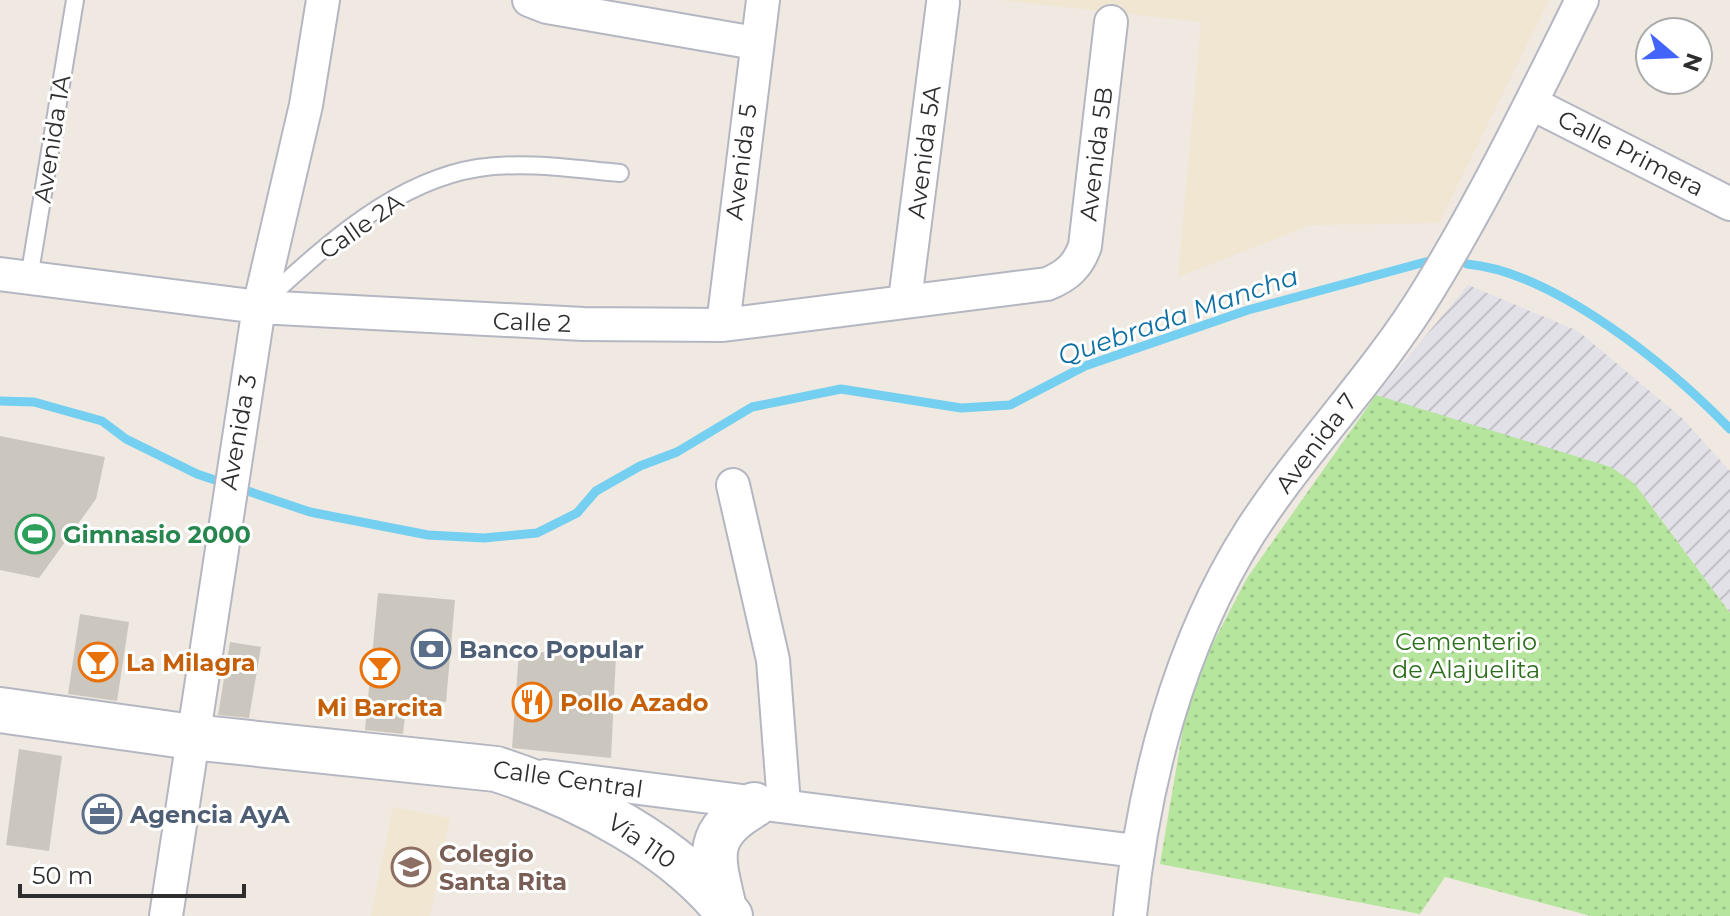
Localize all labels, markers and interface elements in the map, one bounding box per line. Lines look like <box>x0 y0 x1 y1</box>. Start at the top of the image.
north arrow <box>1634 16 1714 96</box>
text: N <box>1677 50 1708 75</box>
street label: Avenida 1A <box>28 72 77 205</box>
street label: Avenida 5A <box>901 83 947 220</box>
street label: Avenida 5B <box>1073 85 1119 223</box>
street label: Avenida 5 <box>719 102 763 222</box>
street label: Calle Primera <box>1553 104 1709 202</box>
street label: Calle 2A <box>314 186 409 265</box>
water label: Quebrada Mancha <box>1054 260 1302 372</box>
street label: Calle 2 <box>492 306 572 338</box>
street label: Avenida 3 <box>214 372 262 492</box>
street label: Avenida 7 <box>1269 387 1363 499</box>
sports icon: Gimnasio 2000 <box>14 513 56 555</box>
place label: Gimnasio 2000 <box>63 520 251 549</box>
park label: Cementerio de Alajuelita <box>1392 627 1540 684</box>
bank icon: Banco Popular <box>410 628 452 670</box>
place label: Banco Popular <box>459 635 644 664</box>
bar icon: La Milagra <box>77 641 119 683</box>
bar icon: Mi Barcita <box>359 647 401 689</box>
place label: La Milagra <box>126 648 255 677</box>
restaurant icon: Pollo Azado <box>511 681 553 723</box>
place label: Pollo Azado <box>560 688 709 717</box>
place label: Mi Barcita <box>317 693 443 722</box>
street label: Calle Central <box>491 754 645 804</box>
office icon: Agencia AyA <box>81 793 123 835</box>
place label: Agencia AyA <box>129 800 290 829</box>
street label: Vía 110 <box>602 807 682 875</box>
place label: Colegio Santa Rita <box>439 839 567 896</box>
school or university icon: Colegio Santa Rita <box>390 846 432 888</box>
scale bar <box>20 848 244 898</box>
text: 50 m <box>32 861 93 890</box>

